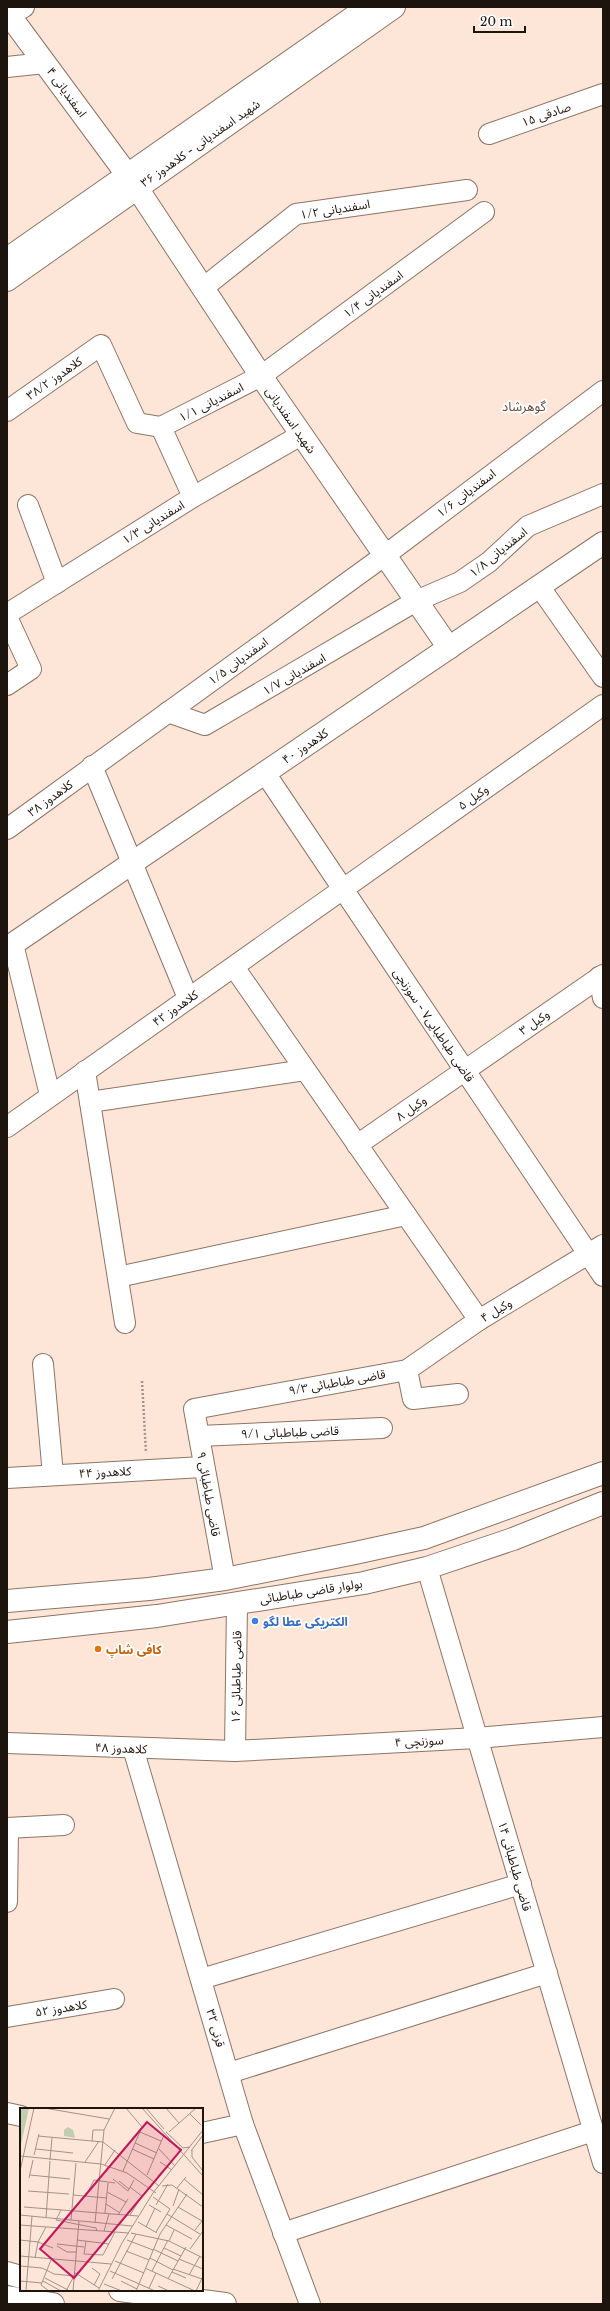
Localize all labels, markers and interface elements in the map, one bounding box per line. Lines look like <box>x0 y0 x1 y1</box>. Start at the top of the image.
scale bar <box>474 8 525 34</box>
text: 20 m <box>480 14 512 29</box>
street label: اسفندیانی ۴ <box>44 64 90 120</box>
street label: شهید اسفندیانی - کلاهدوز ۳۶ <box>137 96 263 190</box>
street label: صادقی ۱۵ <box>519 98 573 129</box>
street label: اسفندیانی ۱/۲ <box>299 196 371 222</box>
street label: اسفندیانی ۱/۴ <box>340 267 406 321</box>
street label: کلاهدوز ۳۸/۲ <box>23 353 86 403</box>
street label: اسفندیانی ۱/۱ <box>176 379 246 425</box>
street label: شهید اسفندیانی <box>263 384 319 456</box>
district label: گوهرشاد <box>502 398 547 415</box>
street label: اسفندیانی ۱/۶ <box>433 466 499 520</box>
street label: اسفندیانی ۱/۳ <box>119 497 187 547</box>
street label: اسفندیانی ۱/۸ <box>466 524 530 580</box>
street label: اسفندیانی ۱/۵ <box>205 634 271 688</box>
street label: ۱/۷ اسفندیانی <box>260 650 328 698</box>
street label: کلاهدوز ۴۰ <box>279 725 332 767</box>
street label: کلاهدوز ۳۸ <box>24 776 76 819</box>
street label: وکيل ۵ <box>455 781 491 813</box>
street label: قاضی طباطبایی۷ - سوزنچی <box>389 965 478 1085</box>
street label: کلاهدوز ۴۲ <box>149 986 202 1029</box>
street label: وکيل ۳ <box>516 1006 552 1038</box>
street label: وکيل ۸ <box>393 1092 429 1124</box>
street label: وکيل ۴ <box>478 1295 514 1325</box>
street label: قاضی طباطبائی ۹/۳ <box>287 1366 387 1398</box>
street label: قاضی طباطبائی ۹/۱ <box>241 1423 339 1441</box>
street label: قاضی طباطبائی ۹ <box>194 1450 224 1538</box>
street label: کلاهدوز ۴۴ <box>78 1463 133 1481</box>
street label: بولوار قاضی طباطبائی <box>259 1575 363 1607</box>
place label: الکتریکی عطا لگو <box>263 1614 348 1629</box>
marker: الکتریکی عطا لگو <box>250 1616 260 1626</box>
street label: قاضی طباطبائی ۱۶ <box>228 1631 244 1723</box>
place label: کافی شاپ <box>106 1642 162 1659</box>
marker: کافی شاپ <box>93 1644 103 1654</box>
street label: سوزنچی ۴ <box>394 1732 444 1751</box>
street label: کلاهدوز ۴۸ <box>95 1740 148 1756</box>
street label: قاضی طباطبائی ۱۴ <box>495 1819 535 1913</box>
street label: کلاهدوز ۵۲ <box>34 1996 89 2020</box>
street label: قرنی ۳۲ <box>203 2007 229 2049</box>
inset map <box>20 2108 203 2291</box>

